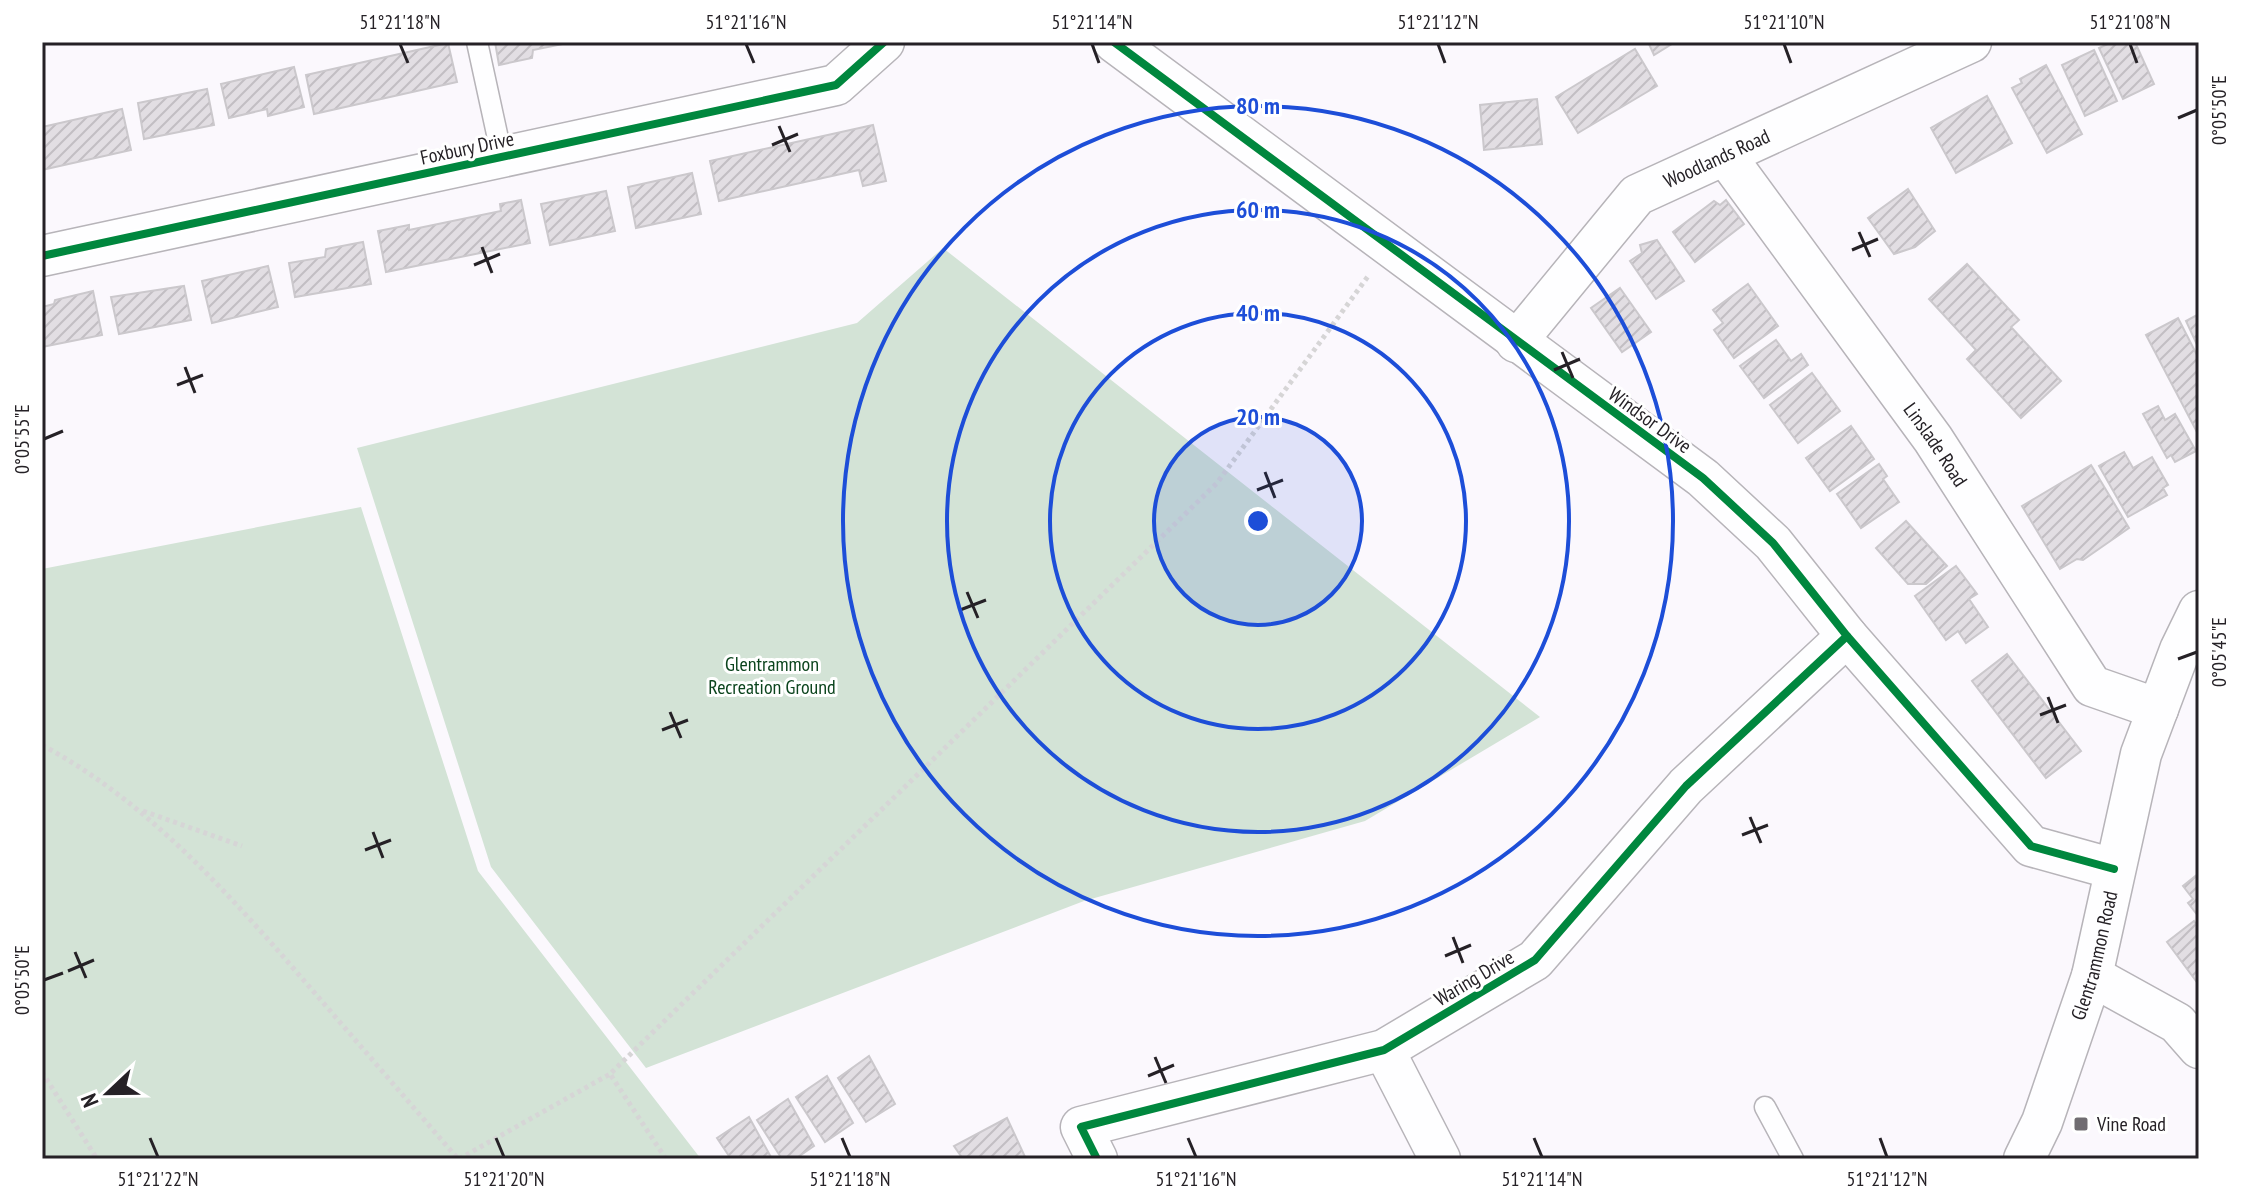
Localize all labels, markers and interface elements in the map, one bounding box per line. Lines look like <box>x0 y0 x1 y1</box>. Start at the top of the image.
text: 51°21'18"N <box>360 9 440 35</box>
text: 51°21'16"N <box>706 9 786 35</box>
text: 51°21'14"N <box>1052 9 1132 35</box>
text: 51°21'12"N <box>1398 9 1478 35</box>
text: 51°21'10"N <box>1744 9 1824 35</box>
text: 51°21'08"N <box>2090 9 2170 35</box>
text: 0°05'50"E <box>2206 75 2232 145</box>
text: 80 m <box>1236 90 1280 121</box>
street label: Woodlands Road <box>1659 123 1774 194</box>
street label: Foxbury Drive <box>418 125 516 171</box>
text: 60 m <box>1236 194 1280 225</box>
text: 40 m <box>1236 297 1280 328</box>
street label: Windsor Drive <box>1603 381 1697 459</box>
street label: Linslade Road <box>1898 397 1973 492</box>
text: 20 m <box>1236 401 1280 432</box>
text: 0°05'55"E <box>9 404 35 474</box>
centre of rings <box>1244 507 1272 535</box>
text: 0°05'45"E <box>2206 617 2232 687</box>
park label: Glentrammon Recreation Ground <box>708 651 836 700</box>
street label: Glentrammon Road <box>2065 888 2123 1023</box>
street label: Waring Drive <box>1429 944 1519 1012</box>
text: 0°05'50"E <box>9 945 35 1015</box>
north arrow <box>68 1053 148 1133</box>
text: N <box>74 1090 105 1111</box>
place label: Vine Road <box>2096 1111 2166 1137</box>
marker: Vine Road <box>2072 1115 2090 1133</box>
text: 51°21'22"N <box>118 1166 198 1192</box>
text: 51°21'20"N <box>464 1166 544 1192</box>
text: 51°21'18"N <box>810 1166 890 1192</box>
text: 51°21'16"N <box>1156 1166 1236 1192</box>
text: 51°21'14"N <box>1502 1166 1582 1192</box>
text: 51°21'12"N <box>1847 1166 1927 1192</box>

